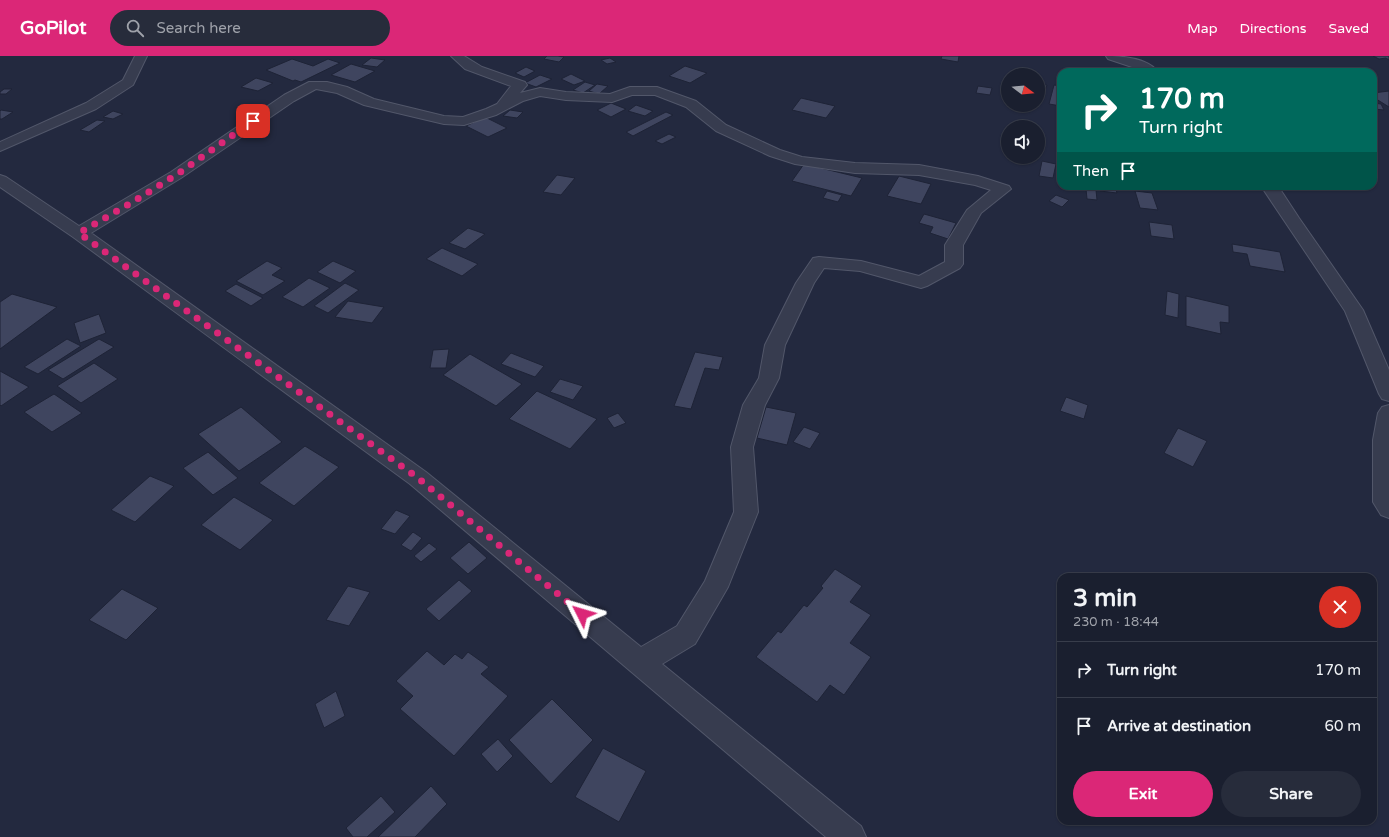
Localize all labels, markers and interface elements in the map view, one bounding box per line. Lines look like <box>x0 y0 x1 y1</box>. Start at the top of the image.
search box <box>110 10 390 46</box>
text: GoPilot <box>20 17 86 39</box>
icon: search <box>124 17 146 39</box>
text: Search here <box>156 19 241 37</box>
text: Map <box>1187 20 1218 37</box>
text: Directions <box>1240 20 1307 37</box>
text: Saved <box>1329 20 1369 37</box>
north arrow <box>1001 68 1045 112</box>
map controls <box>1001 68 1045 164</box>
text: 170 m <box>1139 82 1225 116</box>
icon: right <box>1073 84 1125 136</box>
pin <box>236 104 270 138</box>
icon: arrive <box>242 110 264 132</box>
text: Turn right <box>1139 116 1223 138</box>
button: sound <box>1001 120 1045 164</box>
icon: arrive <box>1117 160 1139 182</box>
text: Then <box>1073 162 1109 180</box>
text: 3 min <box>1073 584 1137 613</box>
button: close <box>1319 586 1361 628</box>
position arrow <box>561 593 603 635</box>
text: 230 m · 18:44 <box>1073 614 1159 630</box>
icon: right <box>1073 659 1095 681</box>
text: Turn right <box>1107 661 1177 679</box>
text: 170 m <box>1315 661 1361 679</box>
icon: arrive <box>1073 715 1095 737</box>
text: Arrive at destination <box>1107 717 1251 735</box>
text: 60 m <box>1324 717 1361 735</box>
button: Exit <box>1073 771 1213 817</box>
button: Share <box>1221 771 1361 817</box>

